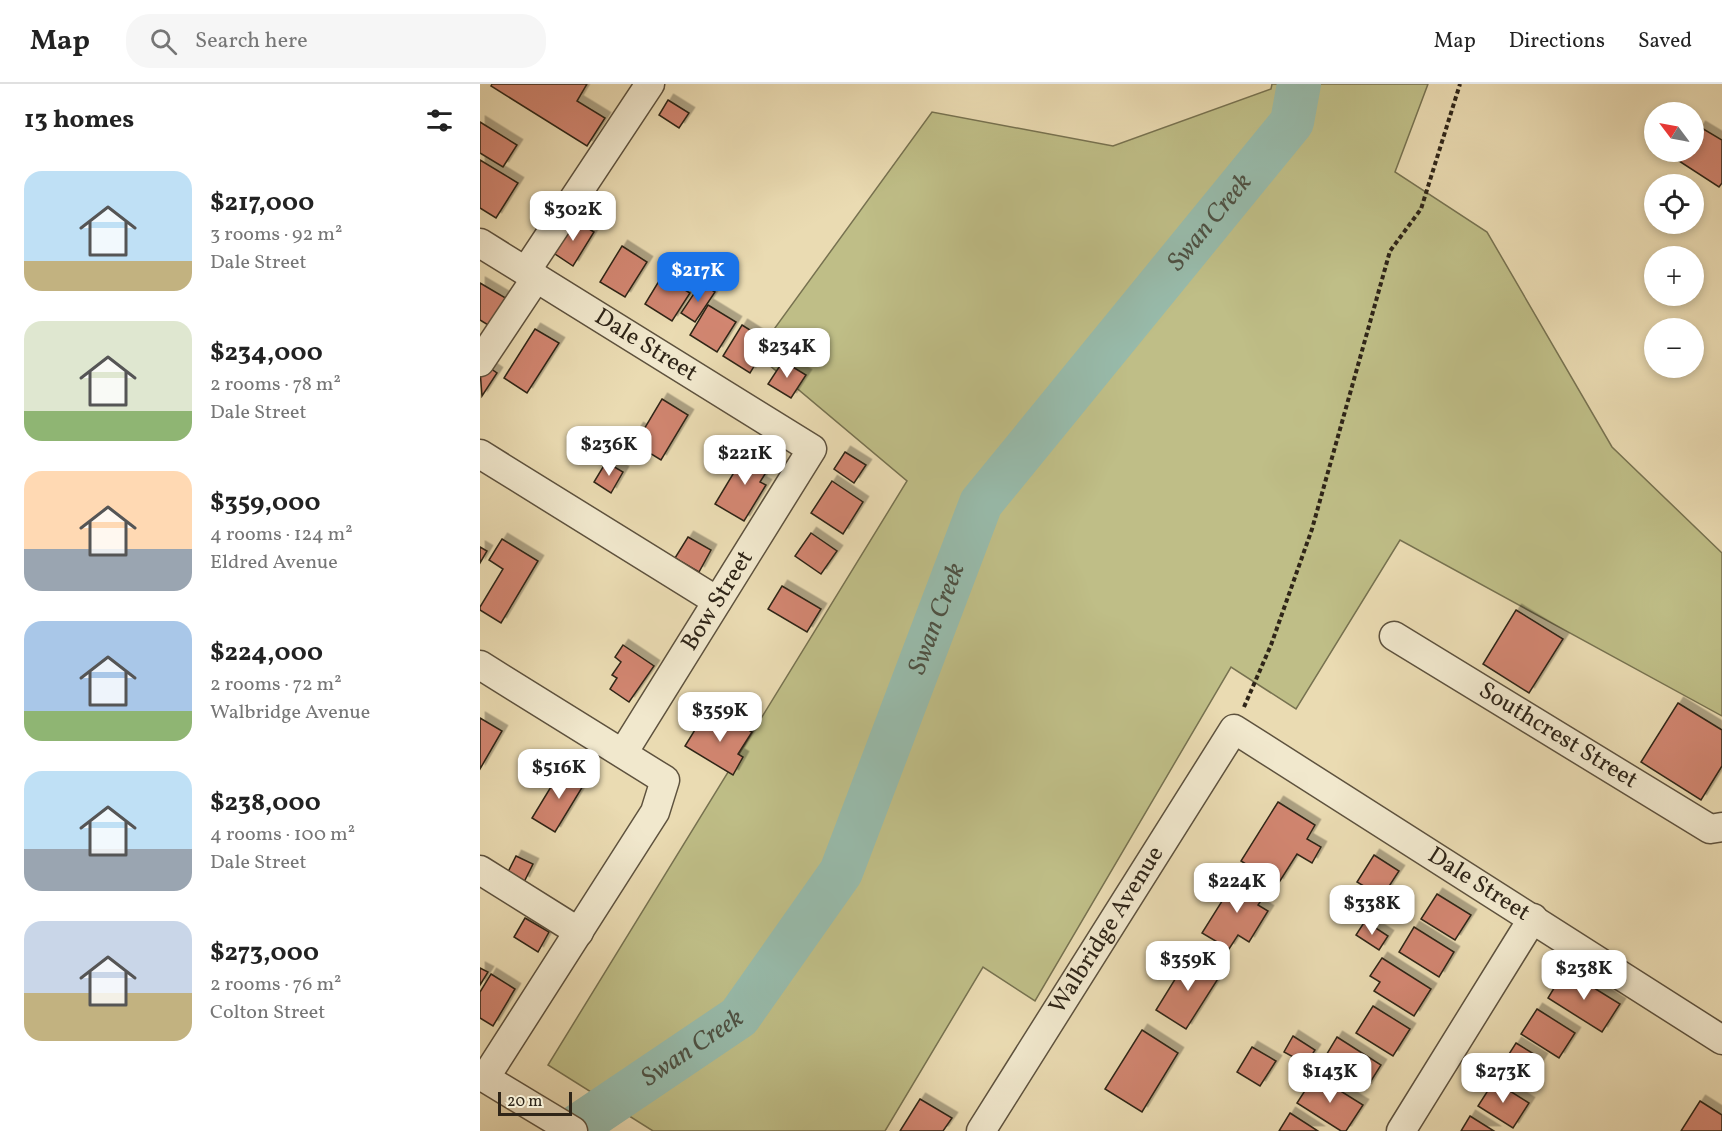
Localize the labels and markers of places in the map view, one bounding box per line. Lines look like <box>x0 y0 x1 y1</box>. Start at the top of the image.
pin: $302K <box>531 191 615 242</box>
pin: $217K <box>656 252 740 303</box>
pin: $234K <box>745 328 829 379</box>
pin: $236K <box>567 426 651 477</box>
pin: $221K <box>703 435 787 486</box>
pin: $359K <box>678 692 762 743</box>
pin: $516K <box>517 749 601 800</box>
pin: $224K <box>1195 863 1279 914</box>
pin: $338K <box>1330 885 1414 936</box>
pin: $359K <box>1146 941 1230 992</box>
pin: $238K <box>1542 950 1626 1001</box>
pin: $143K <box>1288 1053 1372 1104</box>
pin: $273K <box>1461 1053 1545 1104</box>

